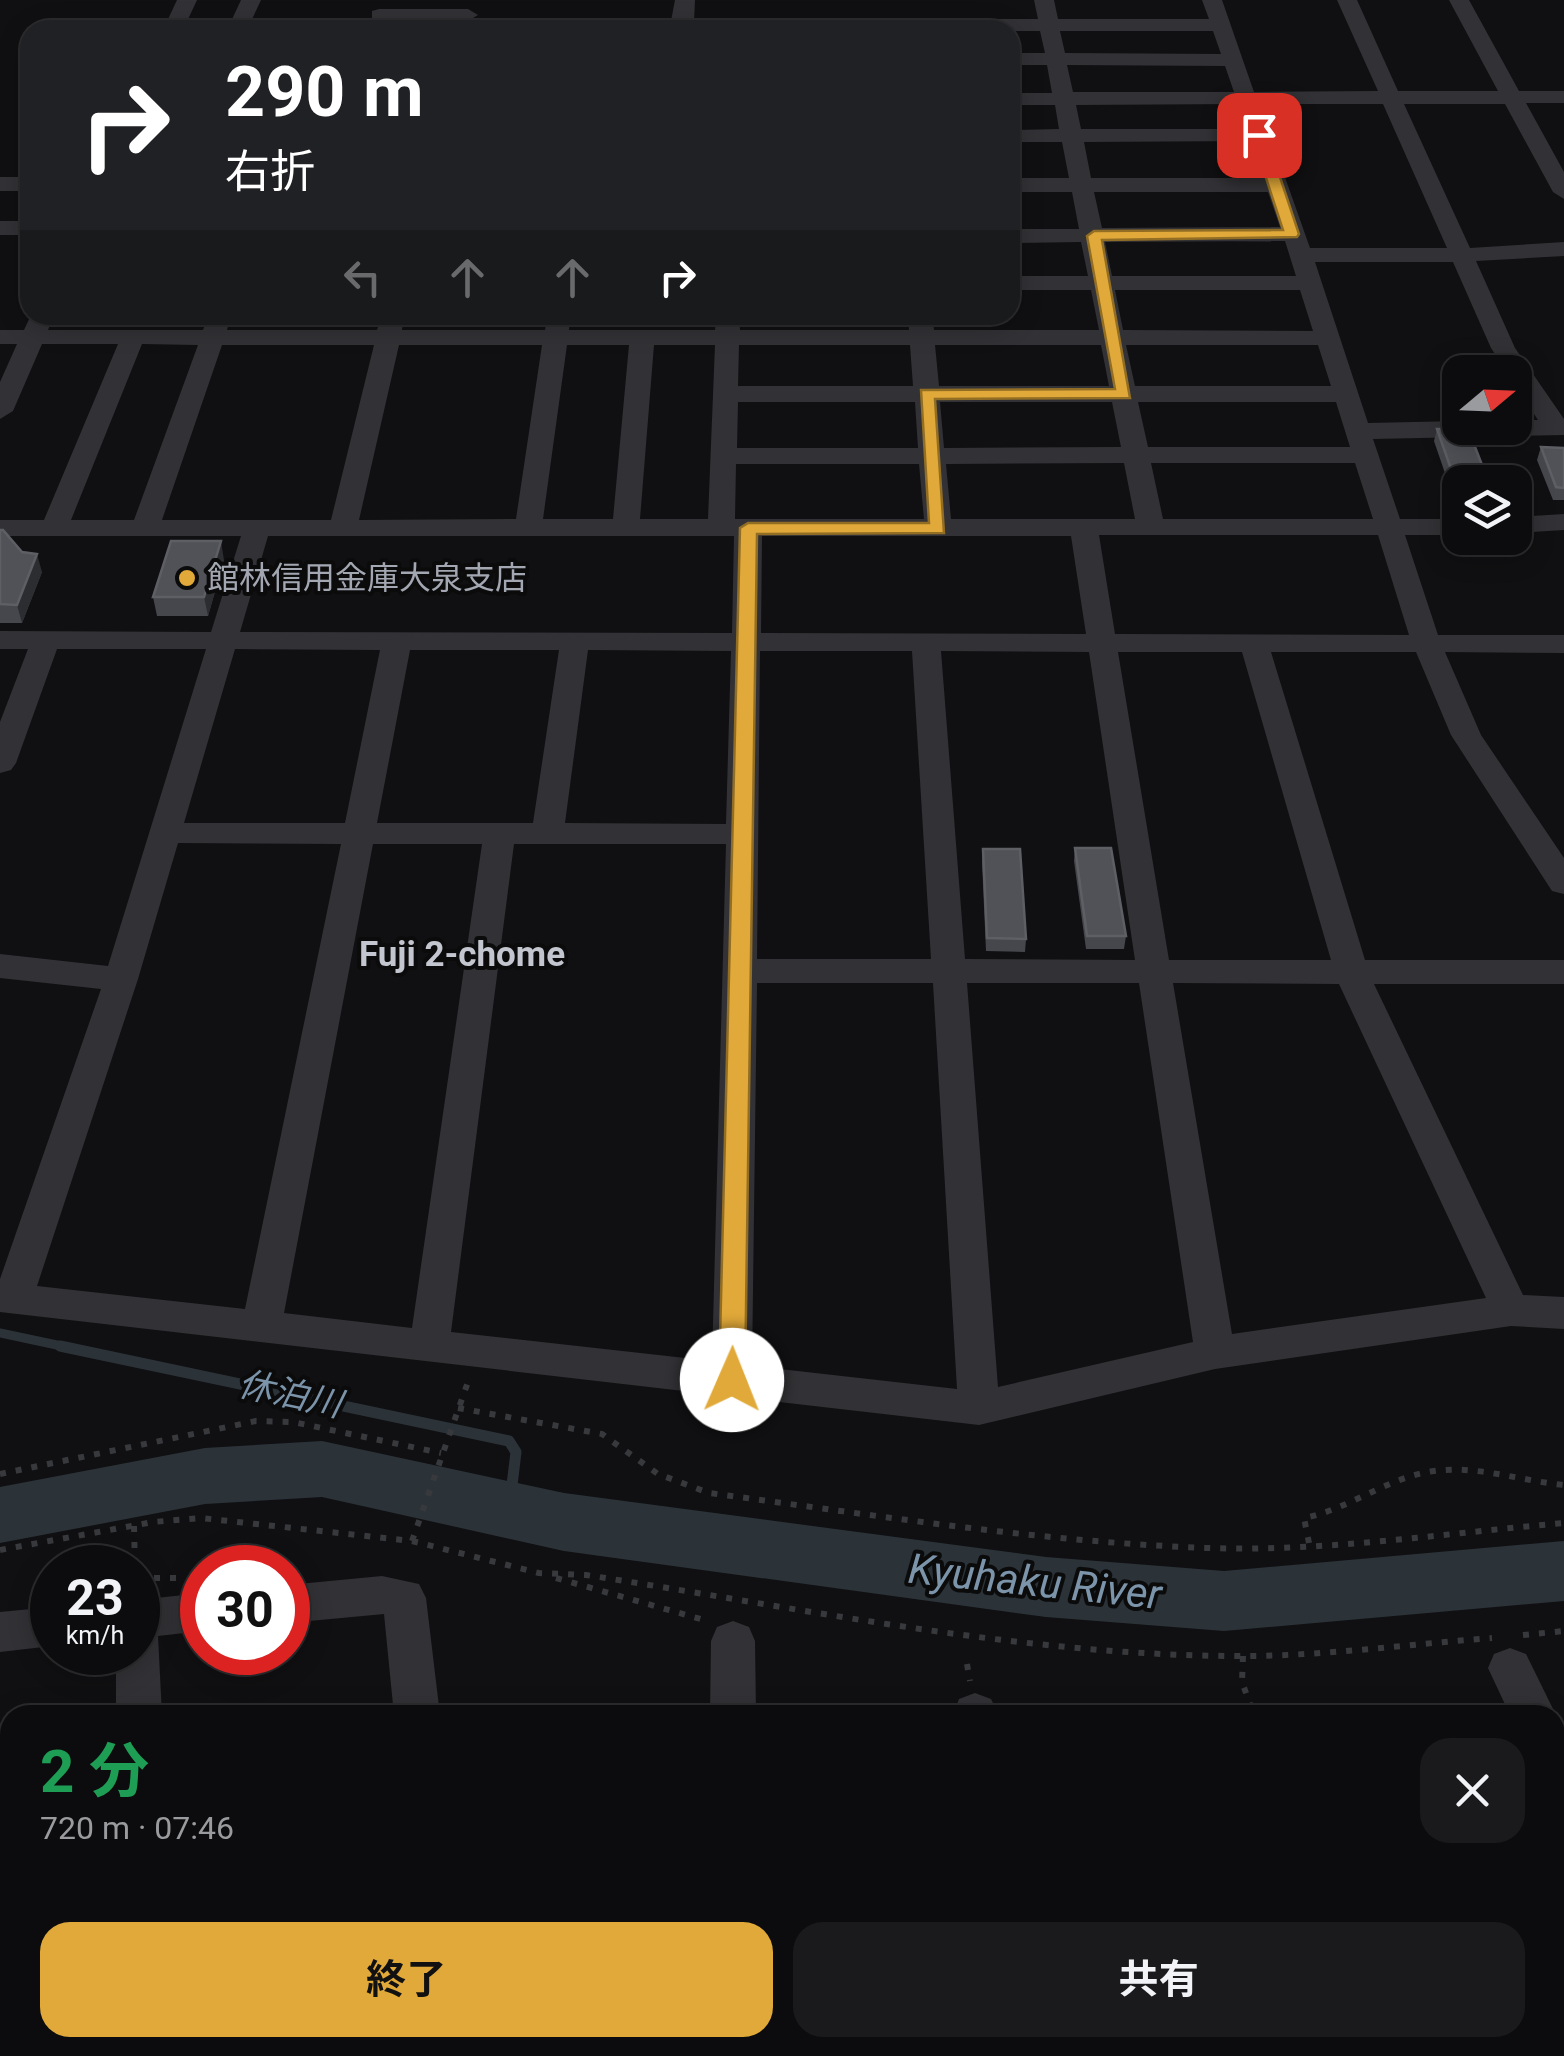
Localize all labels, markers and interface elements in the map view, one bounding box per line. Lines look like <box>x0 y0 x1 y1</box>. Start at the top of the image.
text: 290 m <box>225 51 424 133</box>
icon: right <box>60 60 190 190</box>
pin <box>1217 93 1302 178</box>
icon: arrive <box>1232 108 1287 163</box>
text: 右折 <box>225 145 315 198</box>
icon: left <box>335 250 390 305</box>
icon: ahead <box>440 250 495 305</box>
icon: ahead <box>545 250 600 305</box>
icon: right <box>650 250 705 305</box>
north arrow <box>1442 355 1532 445</box>
map controls <box>1442 355 1532 555</box>
button: layers <box>1442 465 1532 555</box>
place label: 館林信用金庫大泉支店 <box>207 559 527 597</box>
marker: 館林信用金庫大泉支店 <box>176 567 198 589</box>
district label: Fuji 2-chome <box>359 934 565 975</box>
position arrow <box>680 1328 784 1432</box>
water label: 休泊川 <box>234 1364 349 1426</box>
water label: Kyuhaku River <box>906 1544 1165 1619</box>
speed limit sign: 30 <box>180 1545 310 1675</box>
text: 23 <box>66 1569 124 1627</box>
text: km/h <box>66 1621 124 1650</box>
text: 2 分 <box>40 1736 149 1807</box>
button: close <box>1420 1738 1525 1843</box>
text: 720 m · 07:46 <box>40 1809 234 1847</box>
button: 終了 <box>40 1922 773 2037</box>
button: 共有 <box>793 1922 1525 2037</box>

